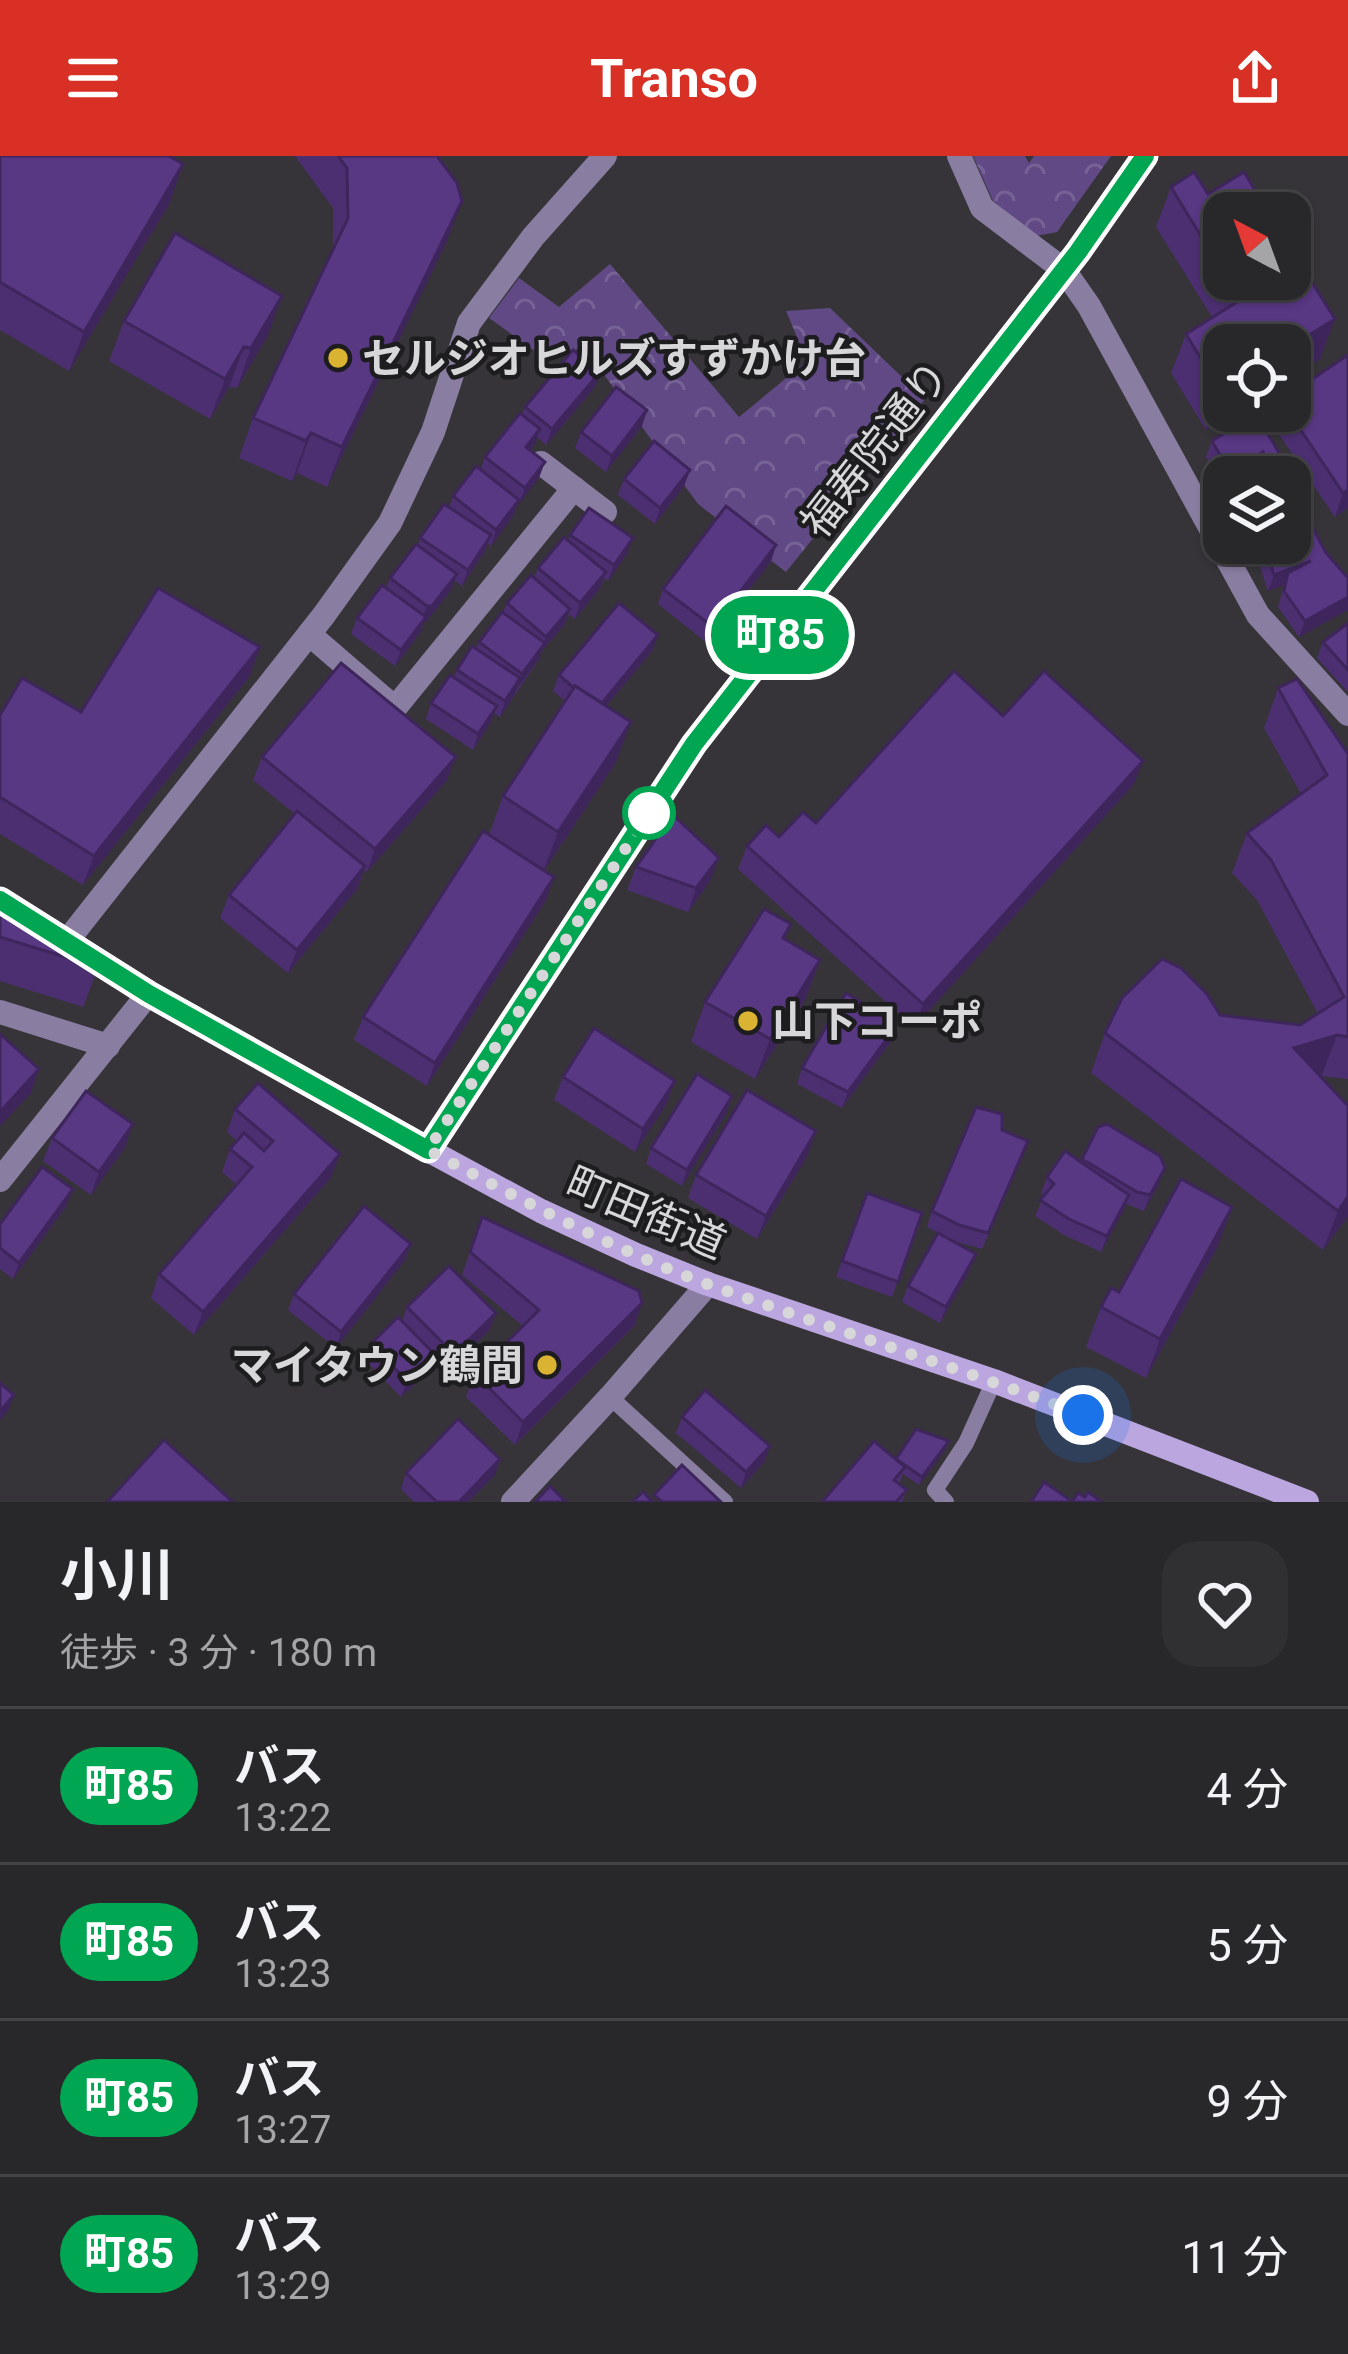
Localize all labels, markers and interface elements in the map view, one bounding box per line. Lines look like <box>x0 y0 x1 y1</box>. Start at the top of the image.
icon: menu <box>60 45 126 111</box>
icon: share <box>1222 45 1288 111</box>
text: Transo <box>590 47 758 110</box>
north arrow <box>1203 192 1311 300</box>
map controls <box>1203 192 1311 564</box>
button: locate <box>1203 324 1311 432</box>
place label: セルジオヒルズすずかけ台 <box>362 334 866 383</box>
marker: セルジオヒルズすずかけ台 <box>325 345 351 371</box>
street label: 福寿院通り <box>791 351 959 547</box>
button: layers <box>1203 456 1311 564</box>
line badge: 町85 <box>711 596 849 674</box>
text: 町85 <box>735 610 825 659</box>
unlabelled marker <box>624 788 674 838</box>
place label: 山下コーポ <box>772 997 982 1046</box>
marker: 山下コーポ <box>735 1008 761 1034</box>
street label: 町田街道 <box>559 1158 733 1268</box>
place label: マイタウン鶴間 <box>231 1341 523 1390</box>
marker: マイタウン鶴間 <box>534 1352 560 1378</box>
your location <box>1053 1385 1113 1445</box>
button: heart <box>1162 1541 1288 1667</box>
text: 小川 <box>60 1542 174 1609</box>
text: 徒歩 · 3 分 · 180 m <box>60 1630 377 1676</box>
text: バス <box>234 1740 324 1793</box>
text: 町85 <box>84 1761 174 1810</box>
text: 4 分 <box>1207 1763 1288 1816</box>
text: 13:22 <box>234 1795 331 1841</box>
text: バス <box>234 1896 324 1949</box>
text: 町85 <box>84 1917 174 1966</box>
text: 5 分 <box>1207 1919 1288 1972</box>
text: 13:23 <box>234 1951 331 1997</box>
text: バス <box>234 2052 324 2105</box>
text: 町85 <box>84 2073 174 2122</box>
text: 9 分 <box>1207 2075 1288 2128</box>
text: 13:27 <box>234 2107 331 2153</box>
text: バス <box>234 2208 324 2261</box>
text: 町85 <box>84 2229 174 2278</box>
text: 11 分 <box>1181 2231 1288 2284</box>
text: 13:29 <box>234 2263 331 2309</box>

